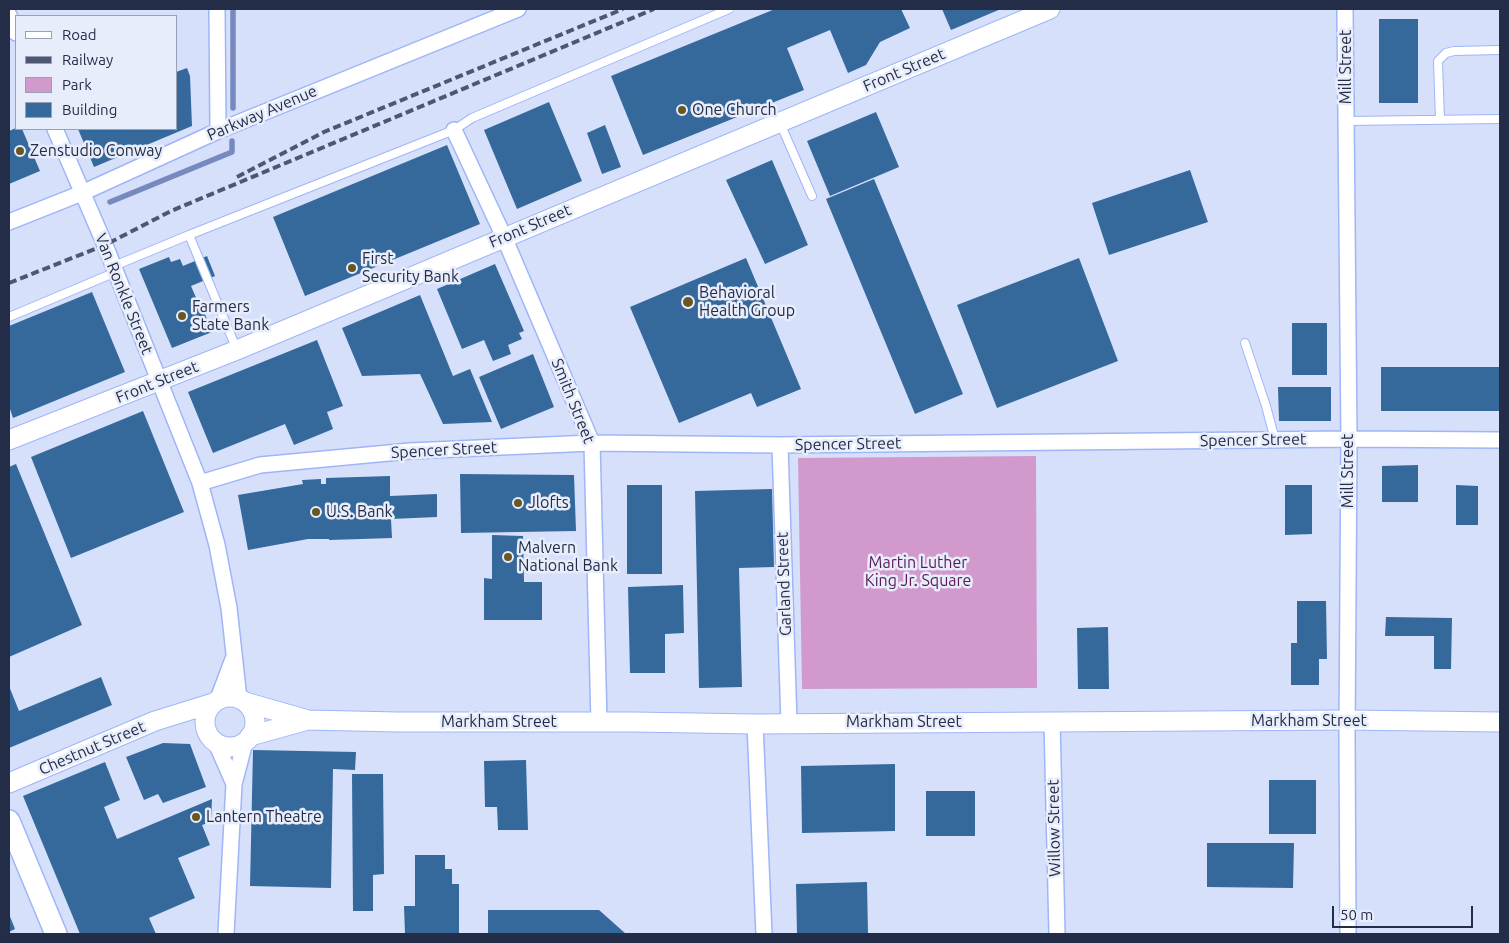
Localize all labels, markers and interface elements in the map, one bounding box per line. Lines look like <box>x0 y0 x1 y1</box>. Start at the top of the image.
legend <box>15 15 178 130</box>
text: Road <box>62 26 97 43</box>
street label: Mill Street <box>1336 30 1356 104</box>
street label: Front Street <box>860 44 948 96</box>
text: Railway <box>62 51 113 68</box>
text: Park <box>62 76 92 93</box>
street label: Parkway Avenue <box>204 81 320 145</box>
place label: One Church <box>692 100 777 120</box>
text: Building <box>62 101 117 118</box>
marker: One Church <box>676 104 688 116</box>
place label: Zenstudio Conway <box>30 141 162 161</box>
marker: Zenstudio Conway <box>14 145 26 157</box>
street label: Front Street <box>486 200 574 252</box>
street label: Van Ronkle Street <box>91 231 157 357</box>
place label: First Security Bank <box>362 249 459 287</box>
marker: First Security Bank <box>346 262 358 274</box>
place label: Behavioral Health Group <box>699 283 795 321</box>
marker: Behavioral Health Group <box>681 295 695 309</box>
place label: Farmers State Bank <box>192 297 269 335</box>
marker: Farmers State Bank <box>176 310 188 322</box>
street label: Smith Street <box>547 356 599 446</box>
street label: Front Street <box>113 357 201 407</box>
street label: Spencer Street <box>1200 429 1306 451</box>
street label: Spencer Street <box>795 433 901 455</box>
street label: Mill Street <box>1338 434 1358 508</box>
street label: Spencer Street <box>390 438 498 462</box>
place label: Jlofts <box>528 493 569 513</box>
marker: Jlofts <box>512 497 524 509</box>
place label: U.S. Bank <box>326 502 393 522</box>
marker: U.S. Bank <box>310 506 322 518</box>
street label: Garland Street <box>773 532 795 636</box>
place label: Malvern National Bank <box>518 538 618 576</box>
marker: Malvern National Bank <box>502 551 514 563</box>
park label: Martin Luther King Jr. Square <box>865 553 971 591</box>
street label: Markham Street <box>1251 711 1367 731</box>
street label: Markham Street <box>441 712 557 732</box>
street label: Markham Street <box>846 712 962 732</box>
street label: Chestnut Street <box>36 717 148 779</box>
street label: Willow Street <box>1044 779 1064 877</box>
place label: Lantern Theatre <box>206 807 322 827</box>
marker: Lantern Theatre <box>190 811 202 823</box>
scale bar <box>1334 896 1475 928</box>
text: 50 m <box>1340 906 1373 923</box>

